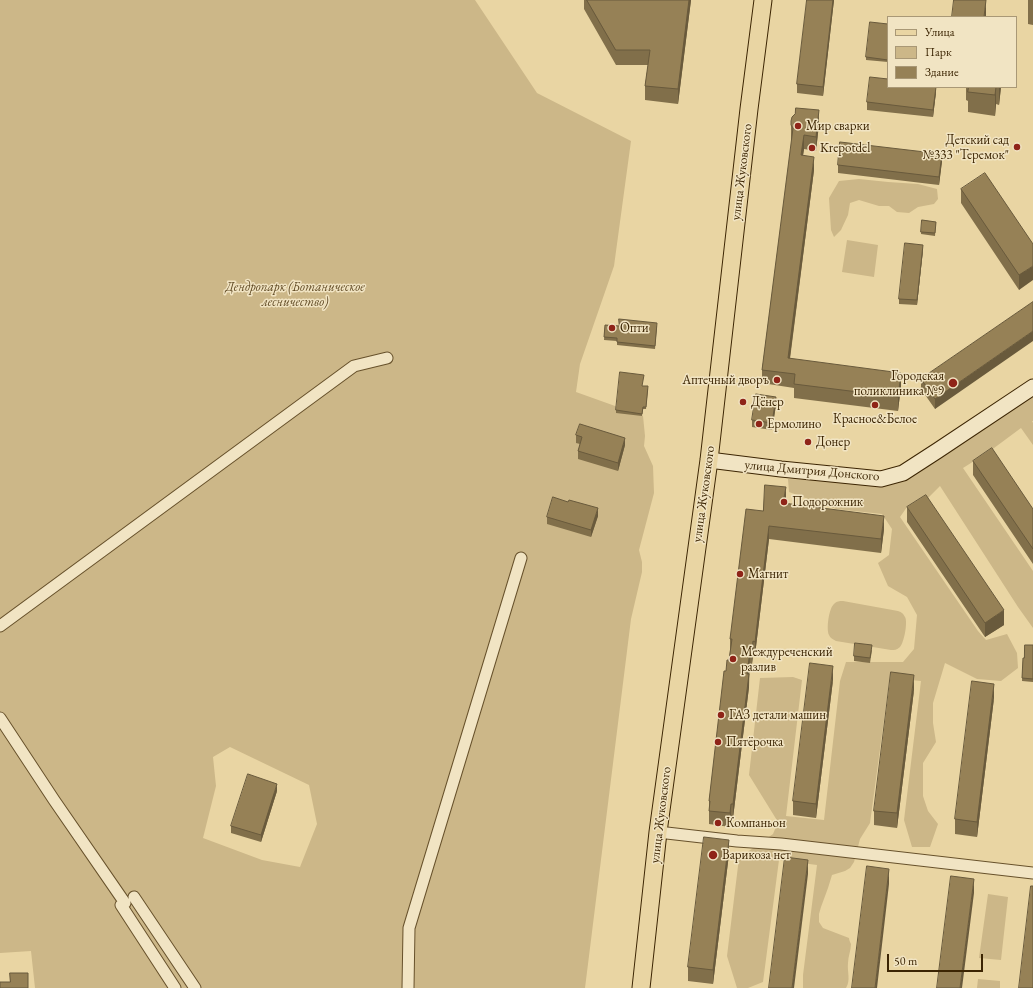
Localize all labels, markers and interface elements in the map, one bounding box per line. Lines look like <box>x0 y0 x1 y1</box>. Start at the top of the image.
legend <box>887 16 1017 88</box>
text: Улица <box>925 24 955 40</box>
text: Парк <box>925 44 952 60</box>
text: Здание <box>925 64 959 80</box>
place label: Мир сварки <box>806 118 870 134</box>
marker: Мир сварки <box>793 121 803 131</box>
street label: улица Жуковского <box>728 123 756 221</box>
place label: Детский сад №333 "Теремок" <box>923 132 1009 163</box>
place label: Krepotdel <box>820 140 870 156</box>
marker: Детский сад №333 "Теремок" <box>1012 142 1022 152</box>
marker: Krepotdel <box>807 143 817 153</box>
park label: Дендропарк (Ботаническое лесничество) <box>225 279 365 310</box>
place label: Опти <box>620 320 649 336</box>
marker: Опти <box>607 323 617 333</box>
place label: Городская поликлиника №9 <box>854 368 944 399</box>
place label: Аптечный дворъ <box>682 372 769 388</box>
marker: Аптечный дворъ <box>772 375 782 385</box>
marker: Городская поликлиника №9 <box>947 377 959 389</box>
place label: Дёнер <box>751 394 784 410</box>
marker: Дёнер <box>738 397 748 407</box>
marker: Красное&Белое <box>870 400 880 410</box>
place label: Красное&Белое <box>833 411 917 427</box>
place label: Ермолино <box>767 416 822 432</box>
marker: Ермолино <box>754 419 764 429</box>
place label: Донер <box>816 434 850 450</box>
marker: Донер <box>803 437 813 447</box>
street label: улица Жуковского <box>690 445 718 543</box>
street label: улица Дмитрия Донского <box>744 457 880 485</box>
place label: Подорожник <box>792 494 863 510</box>
marker: Подорожник <box>779 497 789 507</box>
place label: Магнит <box>748 566 788 582</box>
marker: Магнит <box>735 569 745 579</box>
place label: Междуреченский разлив <box>741 644 833 675</box>
marker: Междуреченский разлив <box>728 654 738 664</box>
place label: ГАЗ детали машин <box>729 707 826 723</box>
marker: ГАЗ детали машин <box>716 710 726 720</box>
place label: Пятёрочка <box>726 734 783 750</box>
marker: Пятёрочка <box>713 737 723 747</box>
street label: улица Жуковского <box>647 766 675 864</box>
place label: Компаньон <box>726 815 786 831</box>
marker: Компаньон <box>713 818 723 828</box>
place label: Варикоза нет <box>722 847 791 863</box>
marker: Варикоза нет <box>707 849 719 861</box>
scale bar <box>889 946 985 972</box>
text: 50 m <box>894 953 917 969</box>

